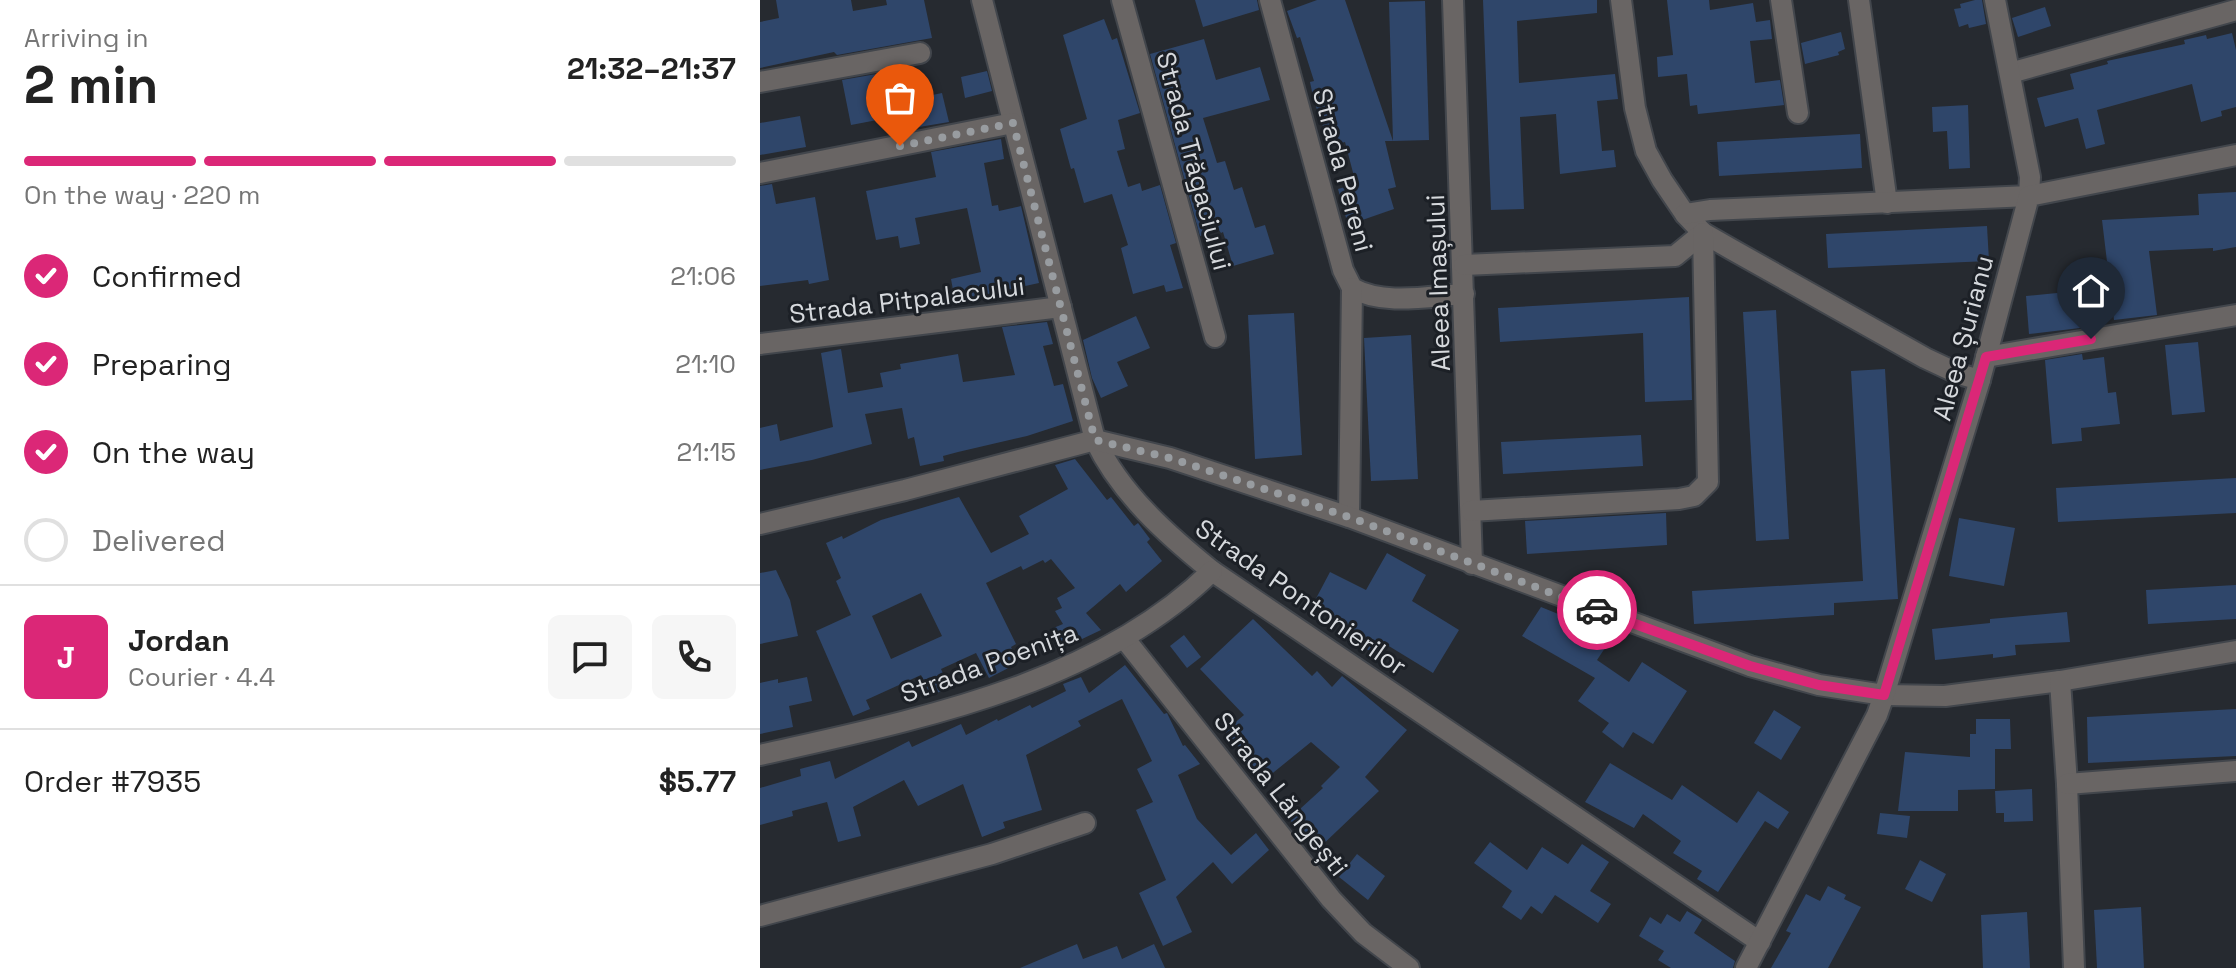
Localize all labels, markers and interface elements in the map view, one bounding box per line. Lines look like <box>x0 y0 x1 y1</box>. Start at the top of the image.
text: Arriving in <box>24 21 148 55</box>
street label: Strada Trăgaciului <box>1149 48 1239 274</box>
text: 21:32–21:37 <box>567 49 736 88</box>
text: 2 min <box>24 52 158 118</box>
pin <box>866 64 934 146</box>
icon: bag <box>878 76 922 120</box>
street label: Strada Pereni <box>1305 85 1381 255</box>
text: On the way · 220 m <box>24 178 260 212</box>
street label: Aleea Imașului <box>1418 194 1458 372</box>
street label: Aleea Șurianu <box>1925 252 2001 424</box>
icon: check <box>24 254 68 298</box>
text: Confirmed <box>92 257 242 296</box>
pin <box>2057 257 2125 339</box>
text: 21:06 <box>670 259 736 293</box>
street label: Strada Pitpalacului <box>787 269 1027 331</box>
icon: home <box>2069 269 2113 313</box>
icon: check <box>24 342 68 386</box>
text: Preparing <box>92 345 231 384</box>
text: 21:10 <box>675 347 736 381</box>
icon: check <box>24 430 68 474</box>
text: On the way <box>92 433 255 472</box>
text: 21:15 <box>676 435 736 469</box>
street label: Strada Pontonierilor <box>1189 511 1413 683</box>
text: Delivered <box>92 521 226 560</box>
courier <box>1557 570 1637 650</box>
icon: car <box>1575 588 1619 632</box>
button: chat <box>548 615 632 699</box>
button: phone <box>652 615 736 699</box>
street label: Strada Poenița <box>896 615 1082 711</box>
text: Jordan <box>128 621 230 660</box>
text: J <box>57 638 75 677</box>
text: Courier · 4.4 <box>128 660 275 694</box>
street label: Strada Lăngești <box>1206 705 1356 883</box>
text: Order #7935 <box>24 762 201 801</box>
text: $5.77 <box>659 762 736 801</box>

